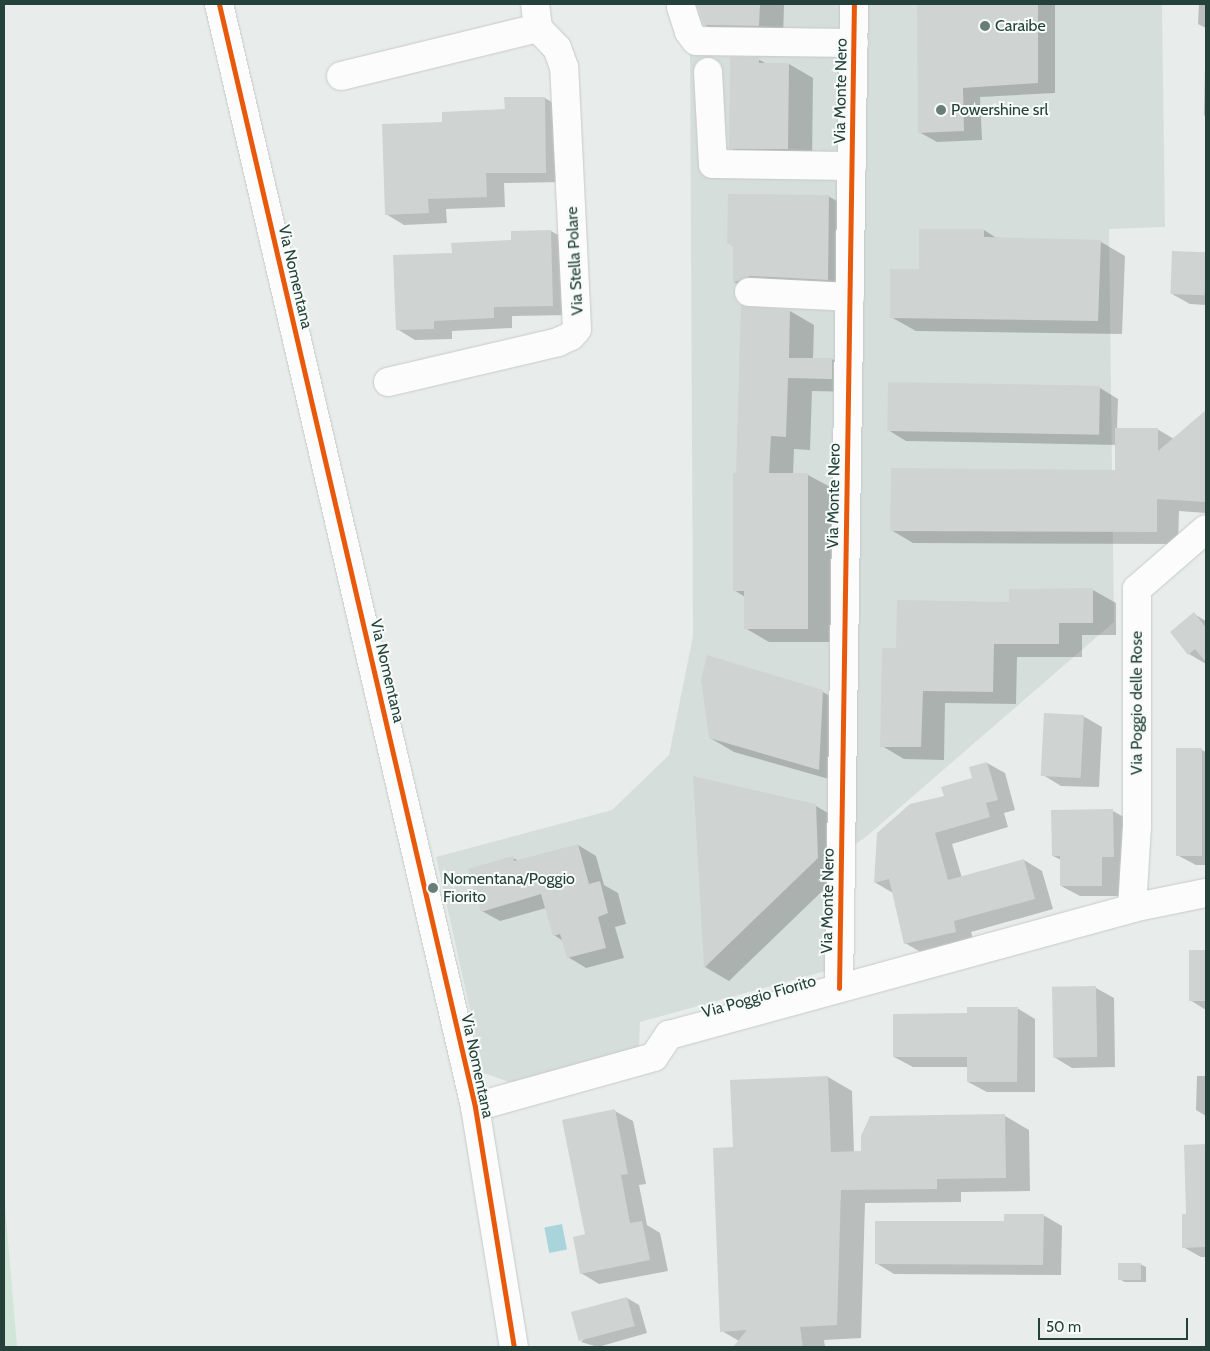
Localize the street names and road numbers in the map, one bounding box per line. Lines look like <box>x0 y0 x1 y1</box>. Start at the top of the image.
street label: Via Monte Nero <box>830 38 852 144</box>
street label: Via Stella Polare <box>563 206 587 316</box>
street label: Via Nomentana <box>274 223 316 331</box>
street label: Via Monte Nero <box>823 443 845 549</box>
street label: Via Nomentana <box>366 617 408 725</box>
street label: Via Poggio delle Rose <box>1127 631 1147 775</box>
street label: Via Monte Nero <box>817 848 839 954</box>
street label: Via Poggio Fiorito <box>700 972 818 1022</box>
street label: Via Nomentana <box>457 1012 497 1120</box>

